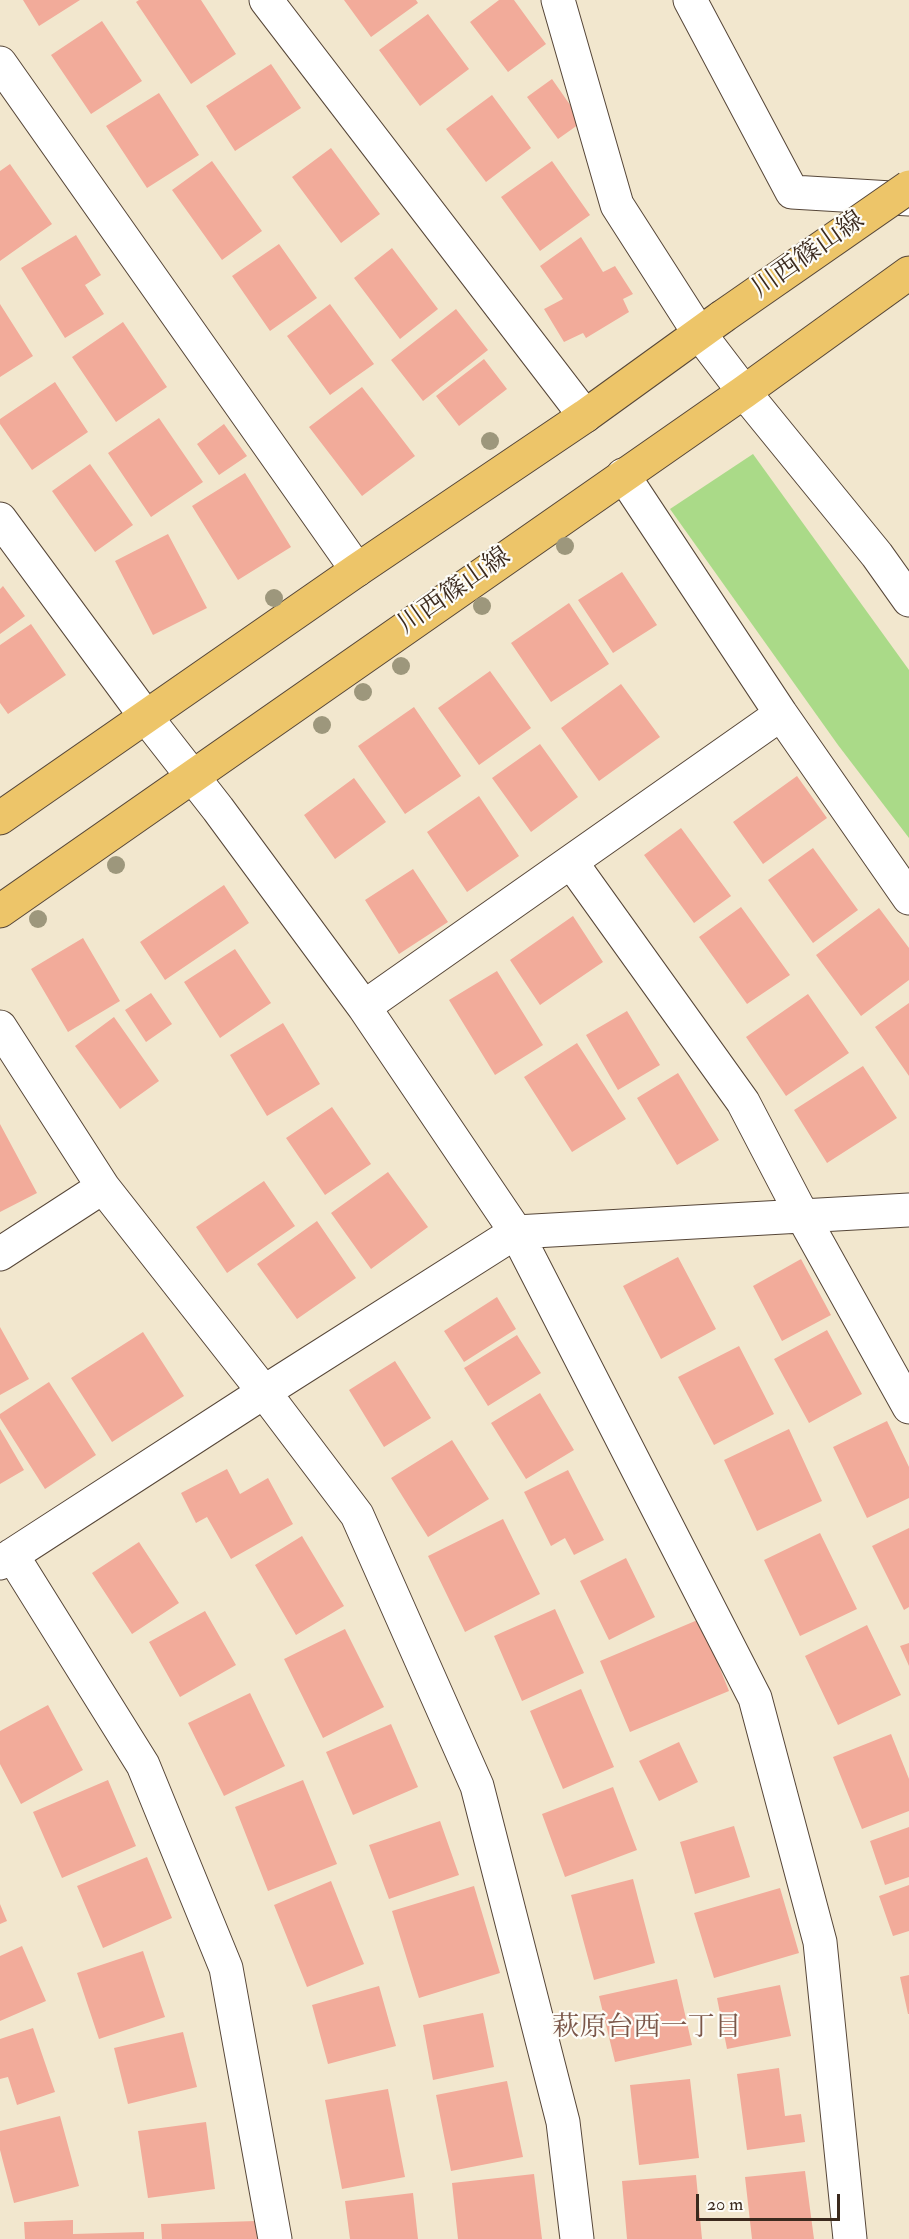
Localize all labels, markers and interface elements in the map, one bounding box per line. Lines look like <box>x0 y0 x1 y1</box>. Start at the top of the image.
street label: 川西篠山線 <box>747 206 871 306</box>
street label: 川西篠山線 <box>393 542 517 642</box>
district label: 萩原台西一丁目 <box>553 2013 741 2045</box>
scale bar <box>699 2182 843 2220</box>
text: 20 m <box>707 2193 743 2216</box>

